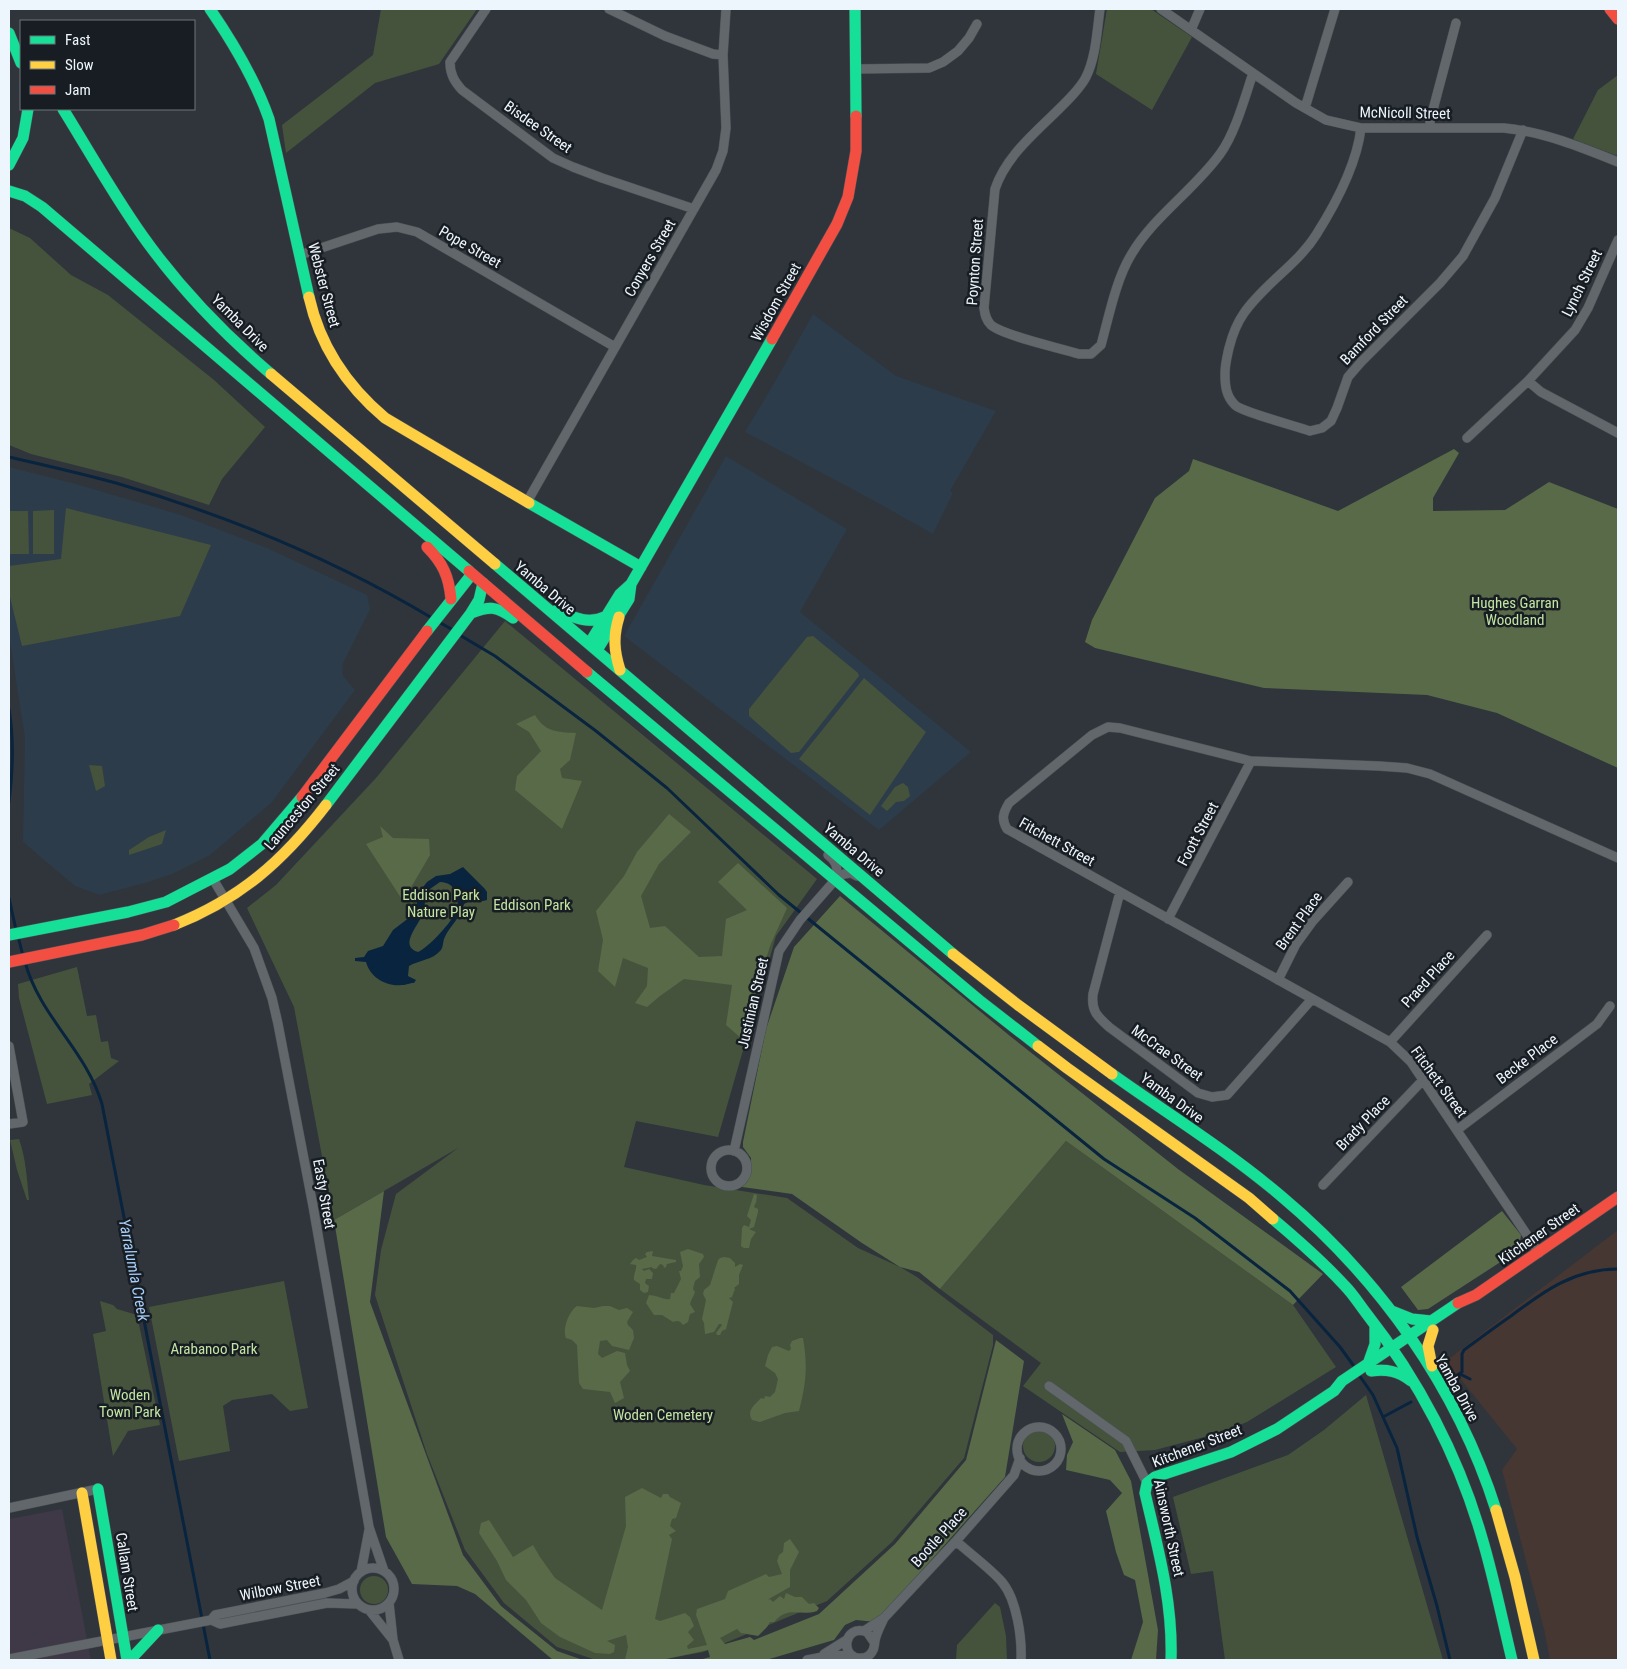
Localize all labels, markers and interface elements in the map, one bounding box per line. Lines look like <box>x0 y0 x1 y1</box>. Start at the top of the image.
legend <box>20 20 195 110</box>
text: Fast <box>65 31 90 49</box>
text: Slow <box>65 56 94 74</box>
text: Jam <box>65 81 91 99</box>
street label: Bisdee Street <box>501 97 575 157</box>
street label: McNicoll Street <box>1359 103 1451 123</box>
street label: Conyers Street <box>621 216 679 300</box>
street label: Poynton Street <box>963 218 987 306</box>
street label: Pope Street <box>436 222 504 272</box>
street label: Webster Street <box>304 241 344 329</box>
street label: Lynch Street <box>1558 247 1606 319</box>
street label: Wisdom Street <box>747 260 805 344</box>
street label: Yamba Drive <box>208 291 272 355</box>
street label: Bamford Street <box>1336 292 1412 368</box>
street label: Yamba Drive <box>511 557 579 619</box>
park label: Hughes Garran Woodland <box>1471 594 1559 629</box>
street label: Launceston Street <box>261 760 343 854</box>
street label: Foott Street <box>1174 799 1222 869</box>
street label: Fitchett Street <box>1016 814 1098 870</box>
street label: Yamba Drive <box>820 819 888 881</box>
park label: Eddison Park Nature Play <box>402 886 480 921</box>
street label: Brent Place <box>1272 888 1326 954</box>
park label: Eddison Park <box>493 896 571 914</box>
street label: Praed Place <box>1398 947 1458 1011</box>
street label: Justinian Street <box>734 956 772 1050</box>
street label: McCrae Street <box>1128 1021 1206 1085</box>
street label: Becke Place <box>1493 1030 1561 1088</box>
street label: Fitchett Street <box>1407 1043 1471 1121</box>
street label: Yamba Drive <box>1137 1069 1207 1127</box>
street label: Brady Place <box>1332 1092 1394 1154</box>
street label: Easty Street <box>309 1158 339 1230</box>
street label: Kitchener Street <box>1495 1199 1583 1269</box>
water label: Yarralumla Creek <box>115 1217 153 1324</box>
park label: Arabanoo Park <box>170 1340 258 1358</box>
street label: Yamba Drive <box>1431 1351 1483 1425</box>
park label: Woden Town Park <box>99 1386 161 1421</box>
park label: Woden Cemetery <box>613 1406 713 1424</box>
street label: Kitchener Street <box>1150 1421 1244 1471</box>
street label: Ainsworth Street <box>1150 1478 1188 1578</box>
street label: Bootle Place <box>907 1503 971 1571</box>
street label: Callam Street <box>112 1531 142 1613</box>
street label: Wilbow Street <box>238 1571 322 1605</box>

